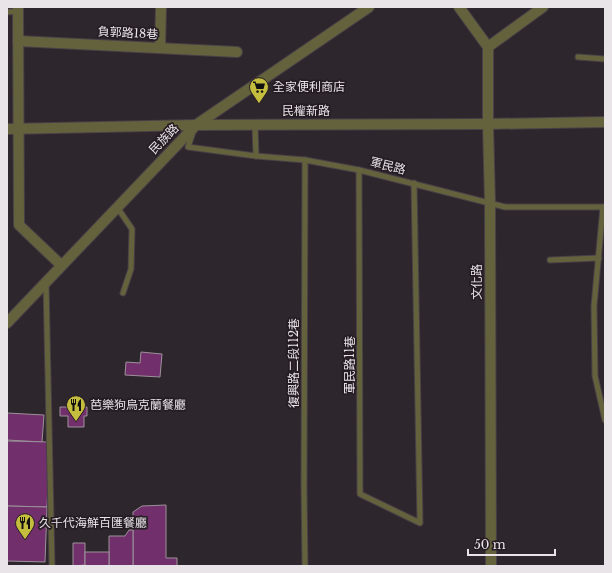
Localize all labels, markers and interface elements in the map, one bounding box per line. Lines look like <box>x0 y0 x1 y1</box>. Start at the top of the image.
street label: 負郭路18巷 <box>97 23 159 42</box>
supermarket icon: 全家便利商店 <box>248 76 270 104</box>
place label: 全家便利商店 <box>273 79 345 94</box>
street label: 民權新路 <box>282 103 330 118</box>
street label: 民族路 <box>146 120 182 157</box>
street label: 軍民路 <box>369 154 407 177</box>
street label: 文化路 <box>469 264 484 300</box>
street label: 復興路二段112巷 <box>286 318 301 408</box>
street label: 軍民路11巷 <box>342 336 357 394</box>
restaurant icon: 芭樂狗烏克蘭餐廳 <box>65 394 87 422</box>
place label: 芭樂狗烏克蘭餐廳 <box>90 397 186 412</box>
restaurant icon: 久千代海鮮百匯餐廳 <box>14 512 36 540</box>
place label: 久千代海鮮百匯餐廳 <box>39 515 147 530</box>
scale bar <box>468 531 555 557</box>
text: 50 m <box>474 537 506 552</box>

